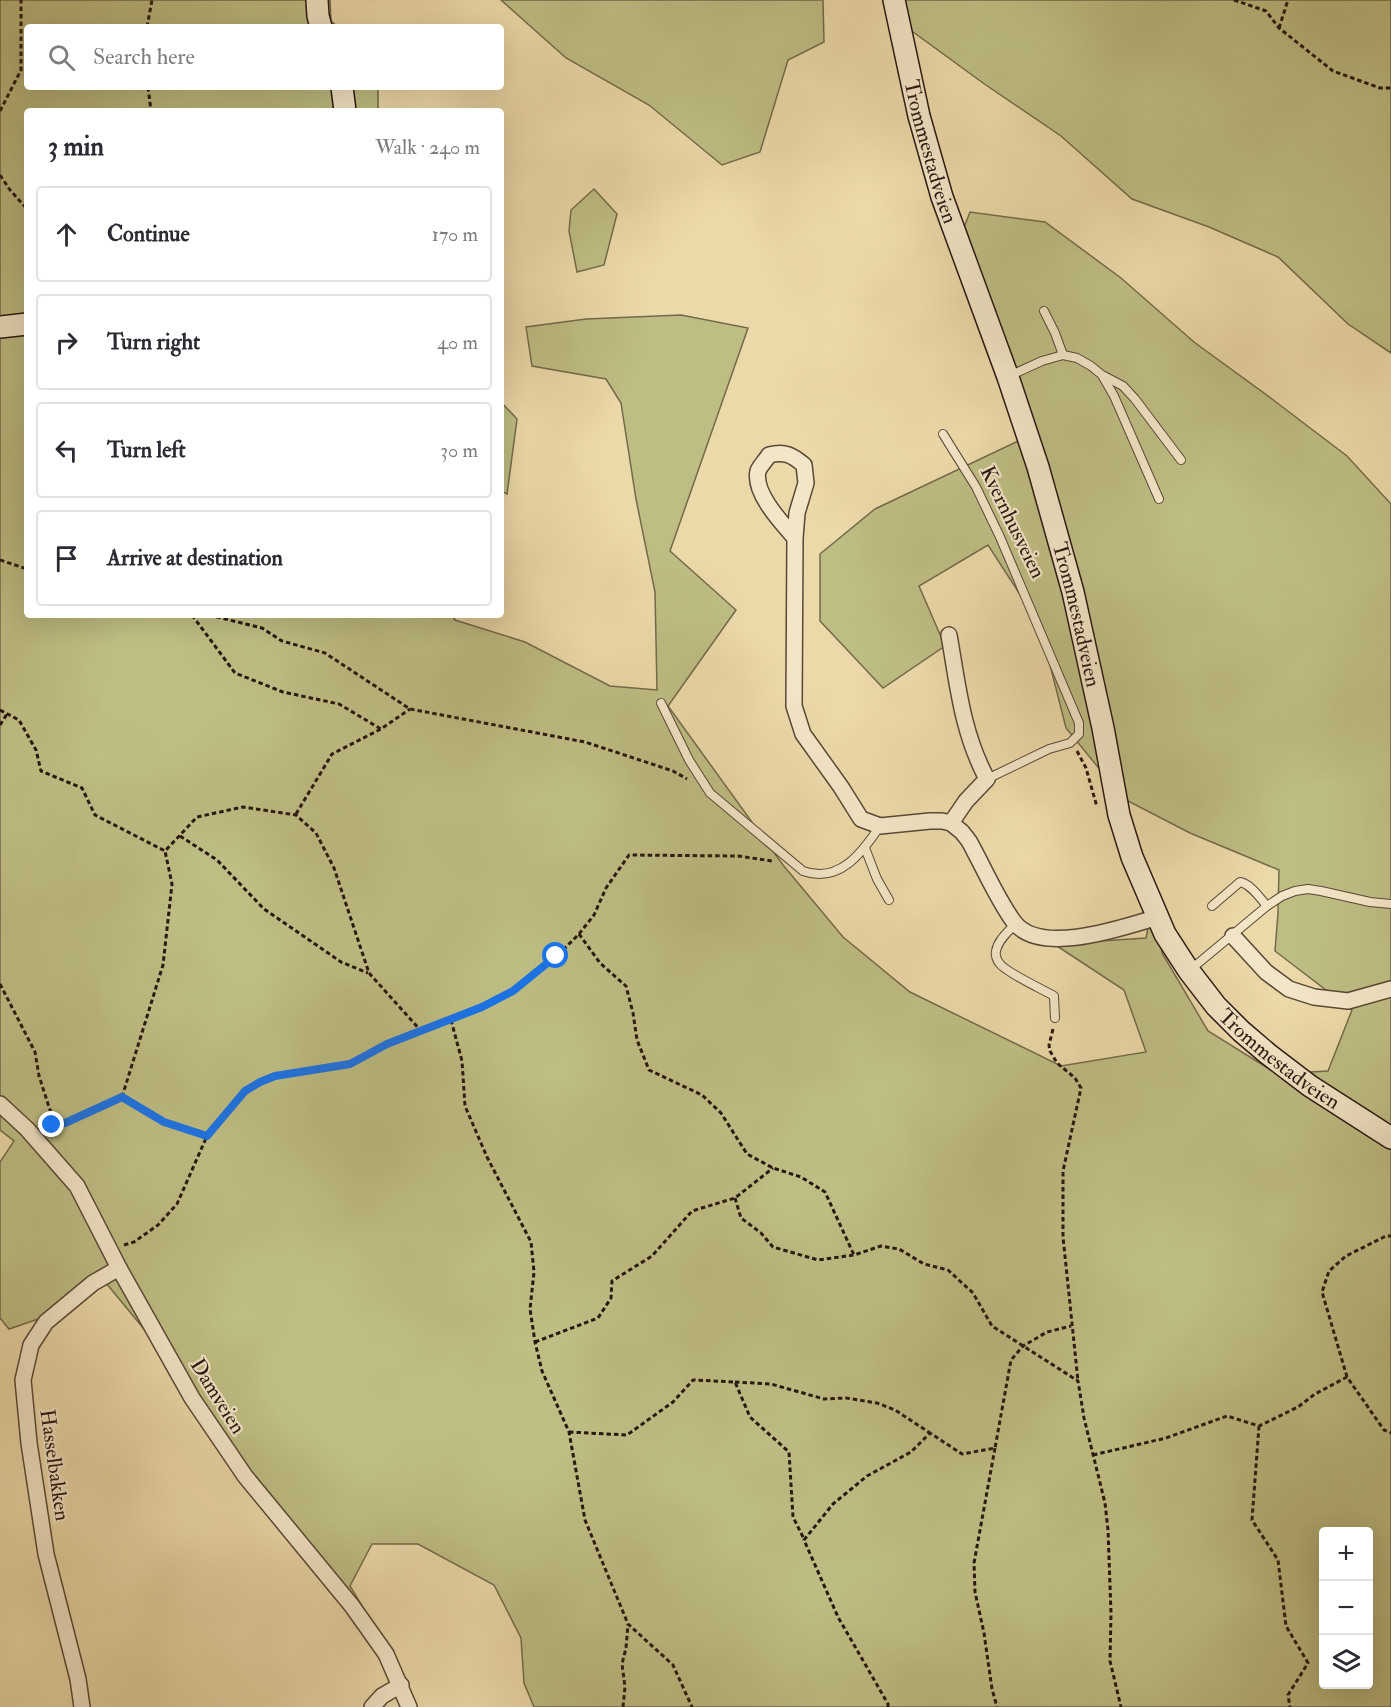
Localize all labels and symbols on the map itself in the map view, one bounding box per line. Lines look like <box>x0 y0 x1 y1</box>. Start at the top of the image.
street label: Trommestadveien <box>898 77 964 228</box>
street label: Kvernhusveien <box>974 462 1051 583</box>
street label: Trommestadveien <box>1046 539 1107 690</box>
route start <box>542 942 568 968</box>
street label: Trommestadveien <box>1212 1003 1345 1116</box>
route end <box>38 1111 64 1137</box>
street label: Damveien <box>184 1353 251 1439</box>
street label: Hasselbakken <box>33 1407 76 1523</box>

